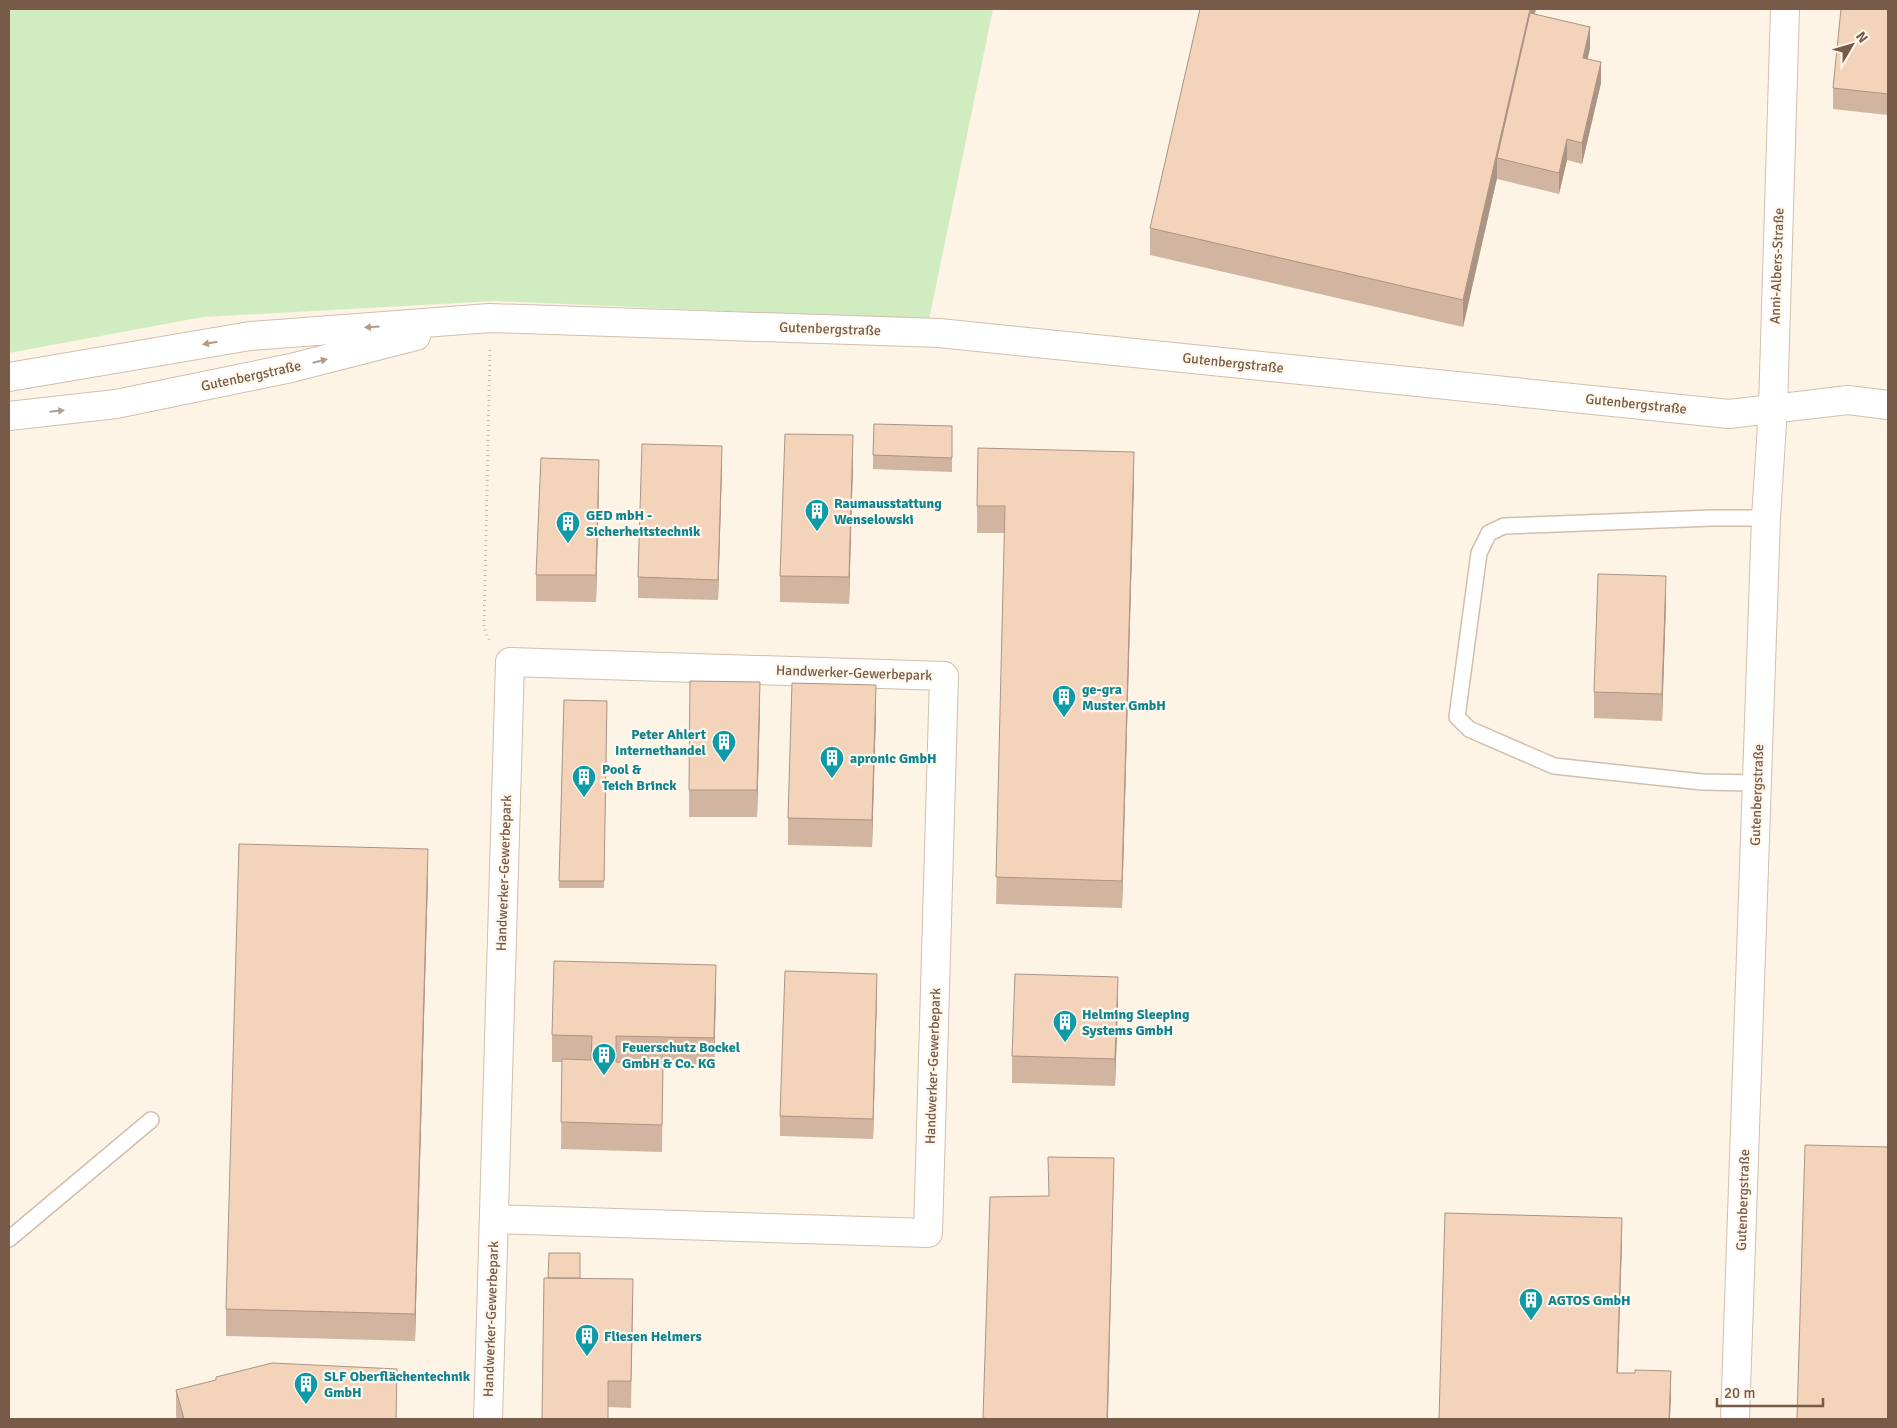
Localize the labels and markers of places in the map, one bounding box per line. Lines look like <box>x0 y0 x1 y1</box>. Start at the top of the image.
place label: Raumausstattung Wenselowski <box>834 495 942 528</box>
building icon: Raumausstattung Wenselowski <box>804 498 830 532</box>
place label: GED mbH - Sicherheitstechnik <box>586 507 701 540</box>
building icon: GED mbH - Sicherheitstechnik <box>555 510 581 544</box>
place label: ge-gra Muster GmbH <box>1082 681 1166 714</box>
building icon: ge-gra Muster GmbH <box>1051 684 1077 718</box>
place label: Peter Ahlert Internethandel <box>615 726 707 759</box>
building icon: Peter Ahlert Internethandel <box>711 729 737 763</box>
building icon: apronic GmbH <box>819 745 845 779</box>
place label: apronic GmbH <box>850 750 937 767</box>
place label: Pool & Teich Brinck <box>602 761 677 794</box>
building icon: Pool & Teich Brinck <box>571 764 597 798</box>
place label: Helming Sleeping Systems GmbH <box>1082 1006 1190 1039</box>
building icon: Helming Sleeping Systems GmbH <box>1052 1009 1078 1043</box>
place label: Feuerschutz Bockel GmbH & Co. KG <box>622 1039 741 1072</box>
building icon: Feuerschutz Bockel GmbH & Co. KG <box>591 1042 617 1076</box>
building icon: AGTOS GmbH <box>1518 1287 1544 1321</box>
place label: AGTOS GmbH <box>1548 1292 1631 1309</box>
building icon: Fliesen Helmers <box>574 1323 600 1357</box>
place label: Fliesen Helmers <box>604 1328 702 1345</box>
place label: SLF Oberflächentechnik GmbH <box>324 1368 471 1401</box>
building icon: SLF Oberflächentechnik GmbH <box>293 1371 319 1405</box>

